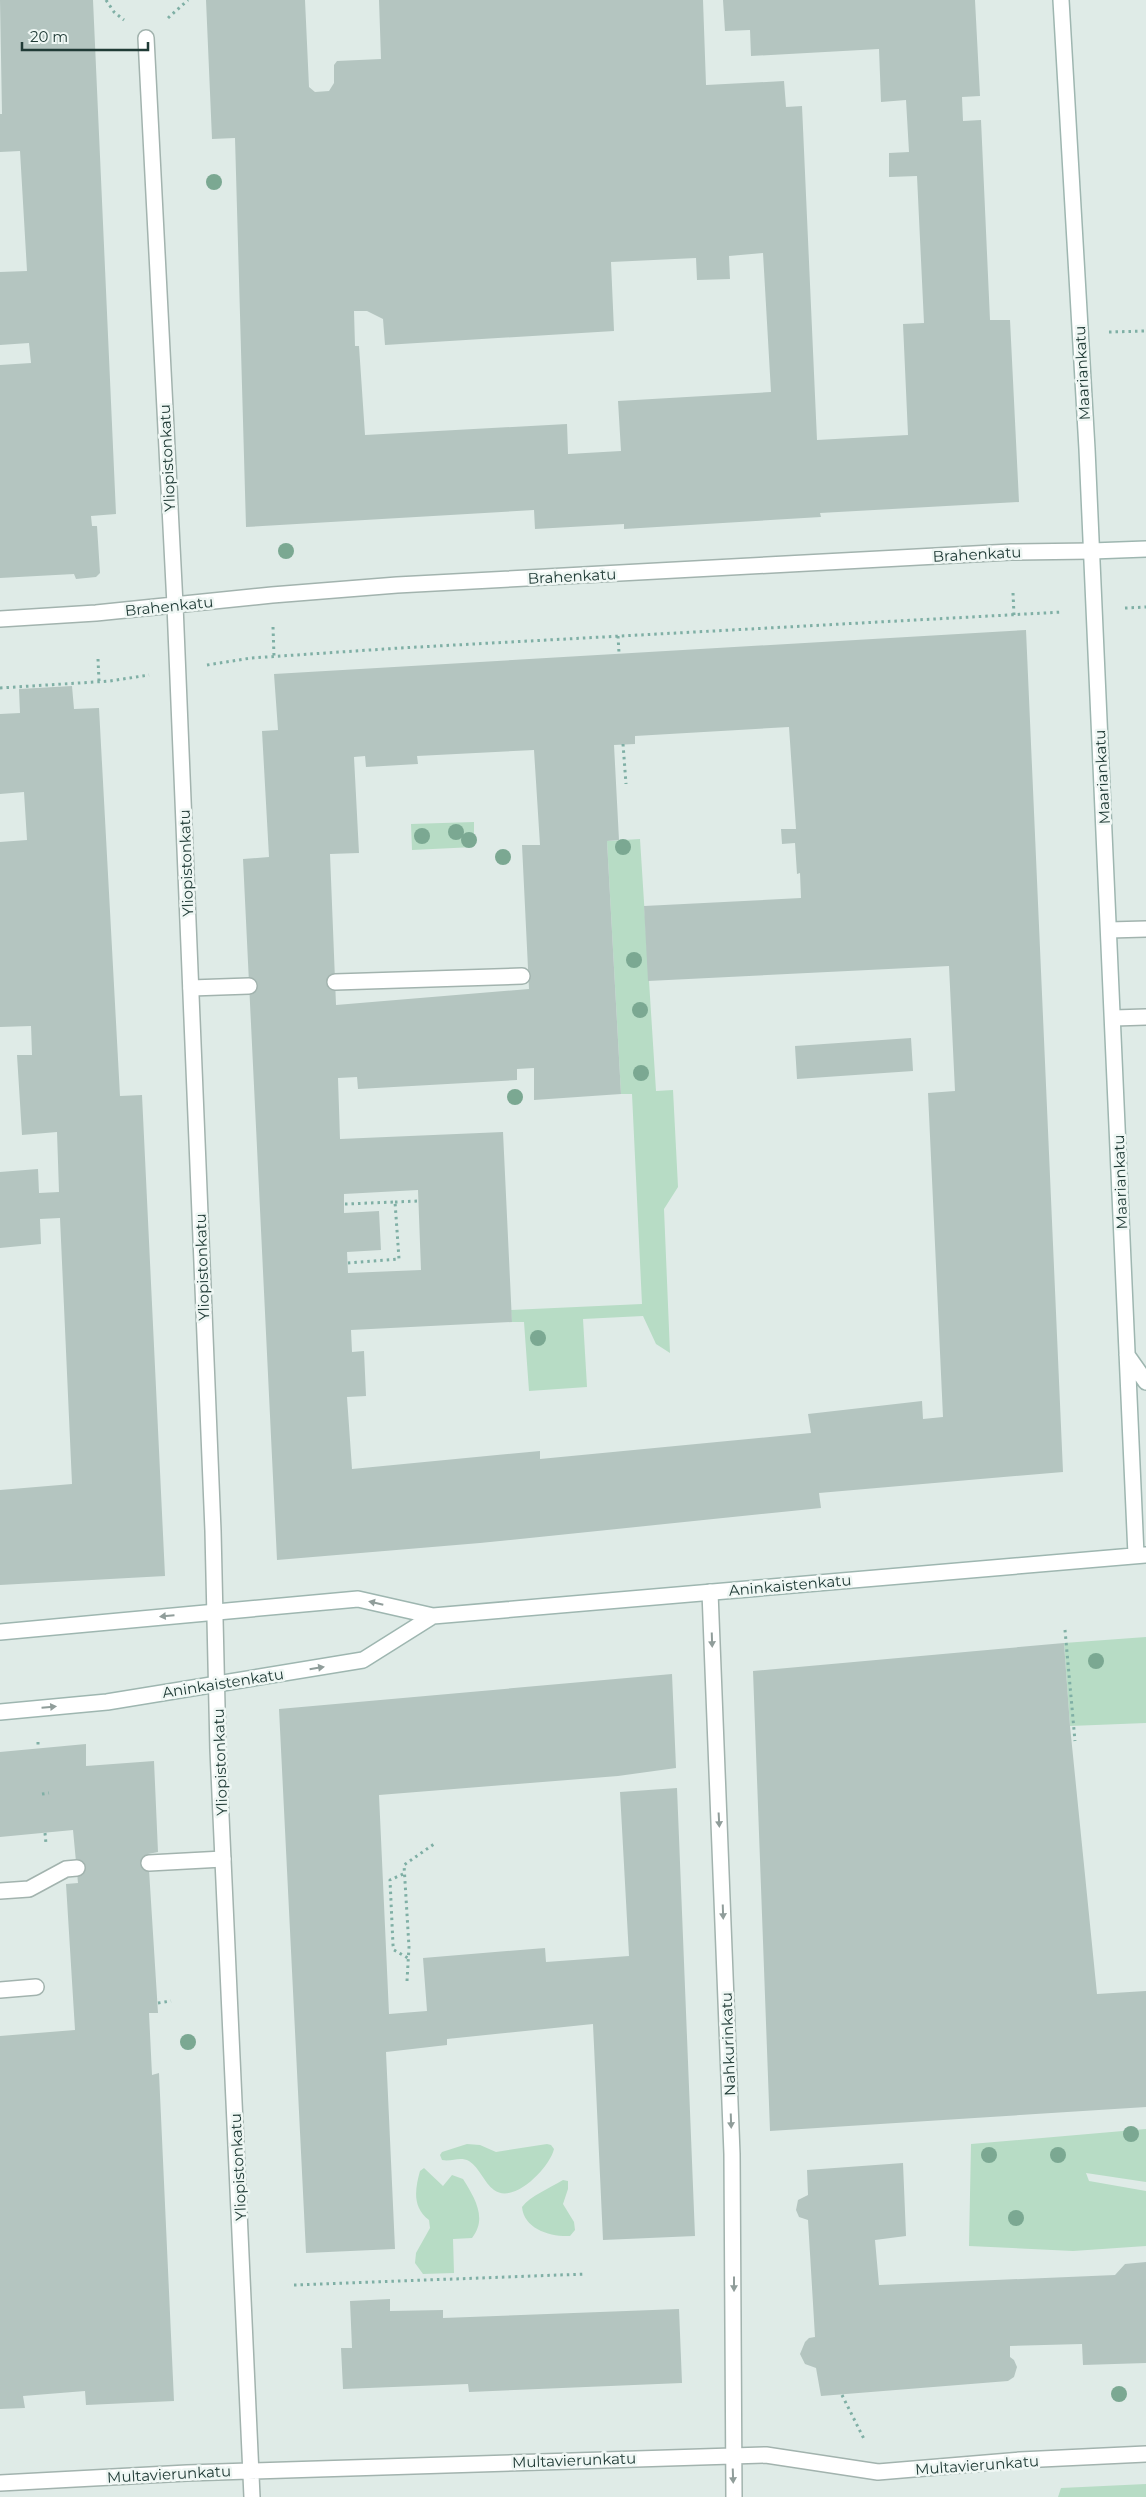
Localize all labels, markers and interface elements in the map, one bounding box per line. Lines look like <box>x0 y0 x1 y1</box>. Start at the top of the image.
scale bar <box>22 20 149 52</box>
text: 20 m <box>30 27 68 46</box>
street label: Maariankatu <box>1070 325 1094 421</box>
street label: Yliopistonkatu <box>155 404 179 512</box>
street label: Brahenkatu <box>932 542 1022 566</box>
street label: Brahenkatu <box>527 564 617 588</box>
street label: Brahenkatu <box>124 592 214 620</box>
street label: Maariankatu <box>1090 729 1114 825</box>
street label: Yliopistonkatu <box>175 809 197 917</box>
street label: Maariankatu <box>1109 1134 1131 1230</box>
street label: Yliopistonkatu <box>191 1213 213 1321</box>
street label: Aninkaistenkatu <box>728 1570 852 1600</box>
one-way arrow <box>369 1599 384 1607</box>
one-way arrow <box>159 1613 175 1621</box>
one-way arrow <box>708 1633 716 1649</box>
one-way arrow <box>309 1663 325 1671</box>
street label: Aninkaistenkatu <box>161 1664 285 1702</box>
one-way arrow <box>41 1703 57 1711</box>
street label: Yliopistonkatu <box>209 1708 231 1816</box>
one-way arrow <box>716 1813 724 1829</box>
one-way arrow <box>719 1904 727 1920</box>
street label: Nahkurinkatu <box>717 1992 739 2096</box>
street label: Yliopistonkatu <box>226 2113 250 2221</box>
one-way arrow <box>727 2114 735 2130</box>
one-way arrow <box>730 2276 738 2292</box>
street label: Multavierunkatu <box>512 2448 636 2472</box>
street label: Multavierunkatu <box>914 2451 1040 2479</box>
street label: Multavierunkatu <box>107 2461 231 2487</box>
one-way arrow <box>730 2469 738 2485</box>

